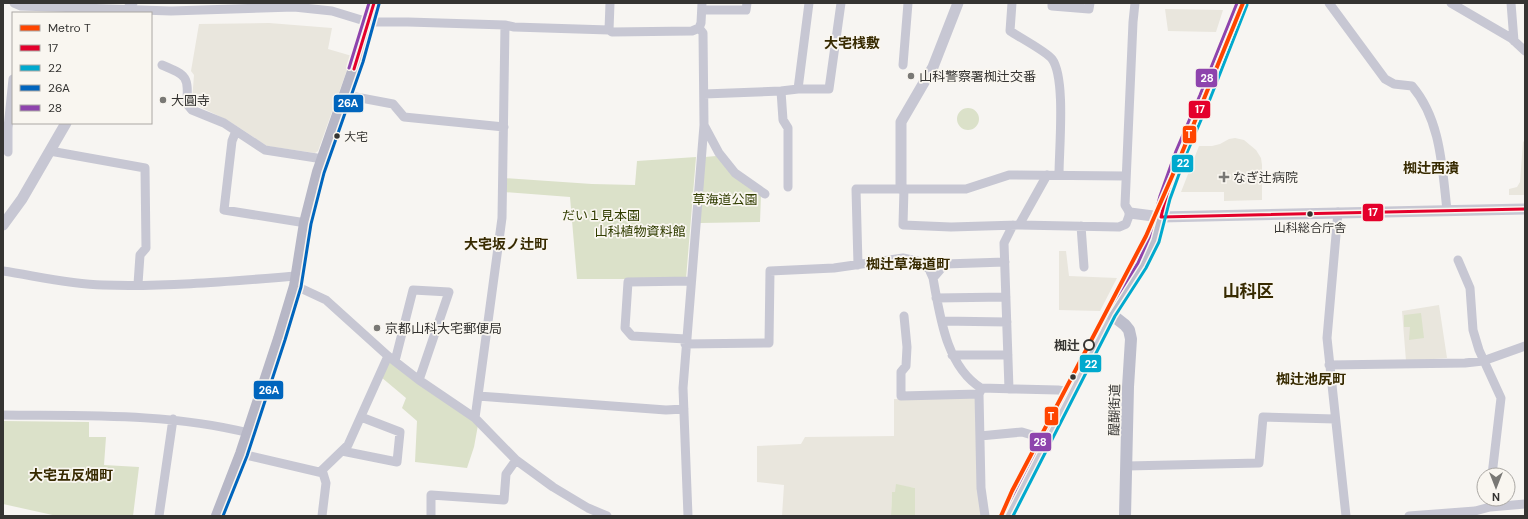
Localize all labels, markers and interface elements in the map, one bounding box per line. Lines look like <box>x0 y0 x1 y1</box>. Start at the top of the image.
legend <box>12 12 152 124</box>
text: Metro T <box>48 20 91 36</box>
district label: 大宅桟敷 <box>824 34 880 52</box>
text: 17 <box>48 40 58 56</box>
text: 22 <box>48 60 62 76</box>
place label: 山科警察署椥辻交番 <box>919 68 1036 85</box>
line badge: 28 <box>1195 68 1218 88</box>
marker: 山科警察署椥辻交番 <box>906 71 916 81</box>
text: 28 <box>1200 71 1214 85</box>
text: 26A <box>48 80 70 96</box>
place label: 大圓寺 <box>171 92 210 109</box>
line badge: 26A <box>333 94 364 113</box>
marker: 大圓寺 <box>158 95 168 105</box>
text: 26A <box>338 96 359 110</box>
text: 28 <box>48 100 62 116</box>
line badge: 17 <box>1188 100 1211 119</box>
text: 17 <box>1195 102 1205 116</box>
line badge: T <box>1182 125 1197 144</box>
text: T <box>1186 127 1193 141</box>
place label: 大宅 <box>344 129 368 145</box>
marker: 大宅 <box>332 131 342 141</box>
line badge: 22 <box>1171 154 1194 173</box>
text: 22 <box>1177 156 1189 170</box>
district label: 椥辻西潰 <box>1403 159 1459 177</box>
place label: なぎ辻病院 <box>1233 169 1298 186</box>
marker: なぎ辻病院 <box>1218 171 1230 183</box>
park label: 草海道公園 <box>692 191 758 208</box>
line badge: 17 <box>1362 203 1384 222</box>
text: 17 <box>1368 205 1378 219</box>
park label: だい１見本園 <box>562 207 640 224</box>
marker: 山科総合庁舎 <box>1305 209 1315 219</box>
place label: 山科総合庁舎 <box>1274 220 1346 236</box>
park label: 山科植物資料館 <box>594 223 686 240</box>
district label: 大宅坂ノ辻町 <box>464 235 548 253</box>
district label: 椥辻草海道町 <box>866 255 950 273</box>
district label: 山科区 <box>1223 280 1274 302</box>
place label: 京都山科大宅郵便局 <box>385 320 502 337</box>
marker: 京都山科大宅郵便局 <box>372 323 382 333</box>
place label: 椥辻 <box>1054 337 1080 354</box>
marker: 椥辻 <box>1083 339 1095 351</box>
line badge: 22 <box>1079 354 1102 373</box>
text: 22 <box>1085 357 1097 371</box>
district label: 椥辻池尻町 <box>1276 370 1346 388</box>
unlabelled marker <box>1068 372 1078 382</box>
line badge: 26A <box>253 380 284 400</box>
text: 26A <box>259 383 280 397</box>
street label: 醍醐街道 <box>1106 384 1123 436</box>
line badge: T <box>1044 406 1059 426</box>
text: T <box>1048 409 1055 423</box>
line badge: 28 <box>1029 432 1052 452</box>
text: 28 <box>1033 435 1047 449</box>
district label: 大宅五反畑町 <box>29 466 113 484</box>
north arrow <box>1476 467 1516 507</box>
text: N <box>1492 490 1500 504</box>

